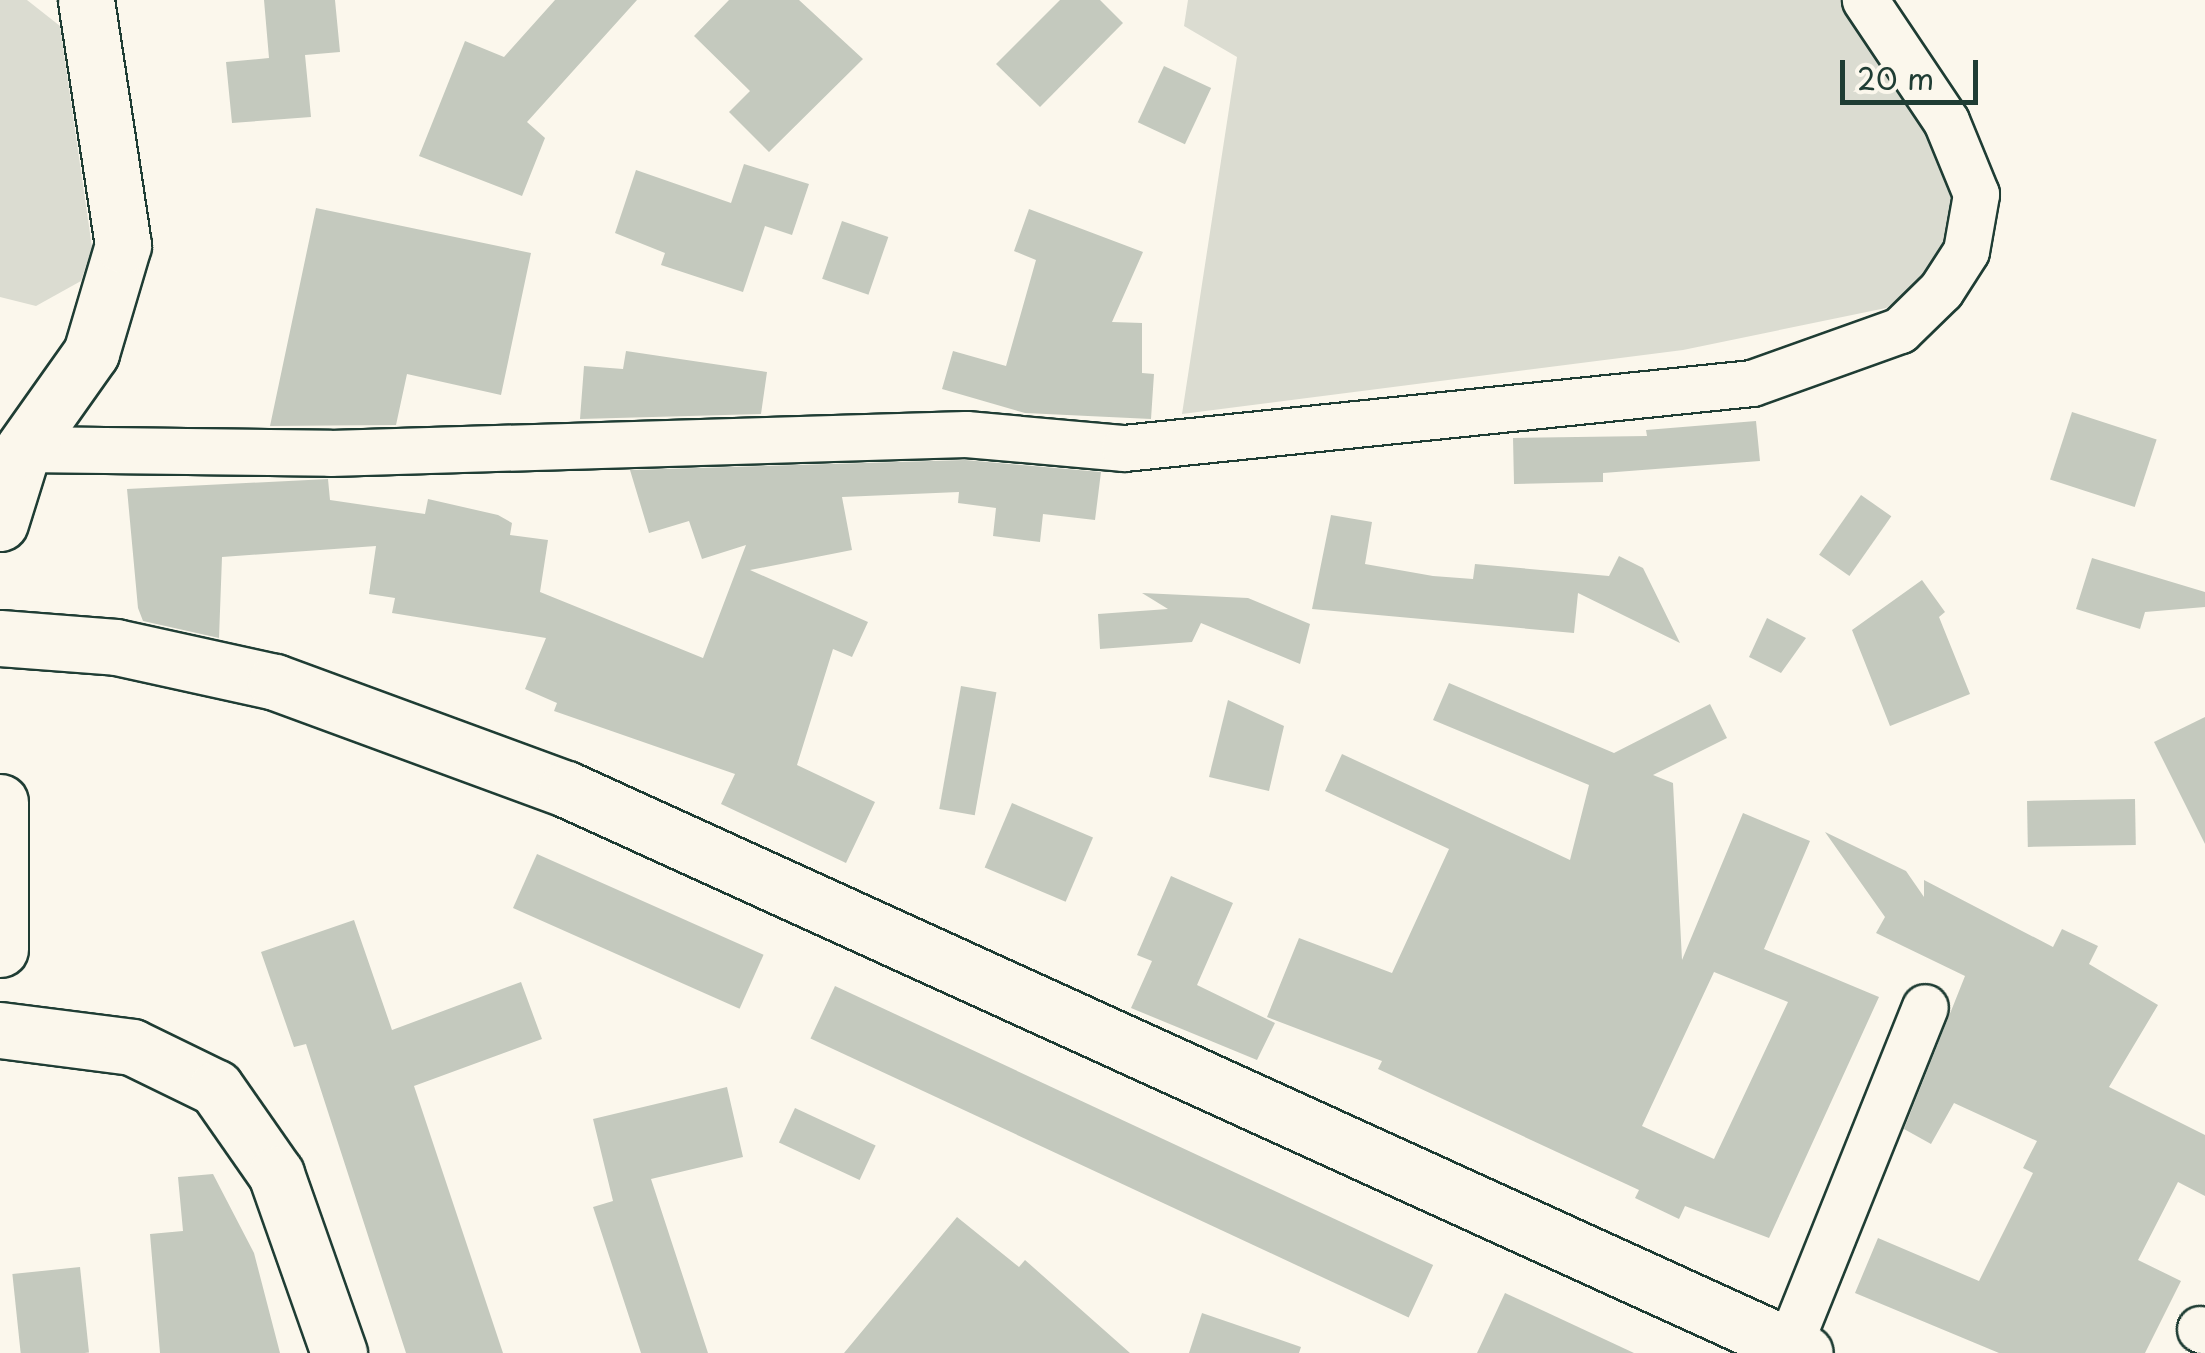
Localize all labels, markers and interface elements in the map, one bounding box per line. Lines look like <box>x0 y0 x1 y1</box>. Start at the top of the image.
scale bar <box>1845 40 1982 102</box>
text: 20 m <box>1857 55 1934 100</box>

